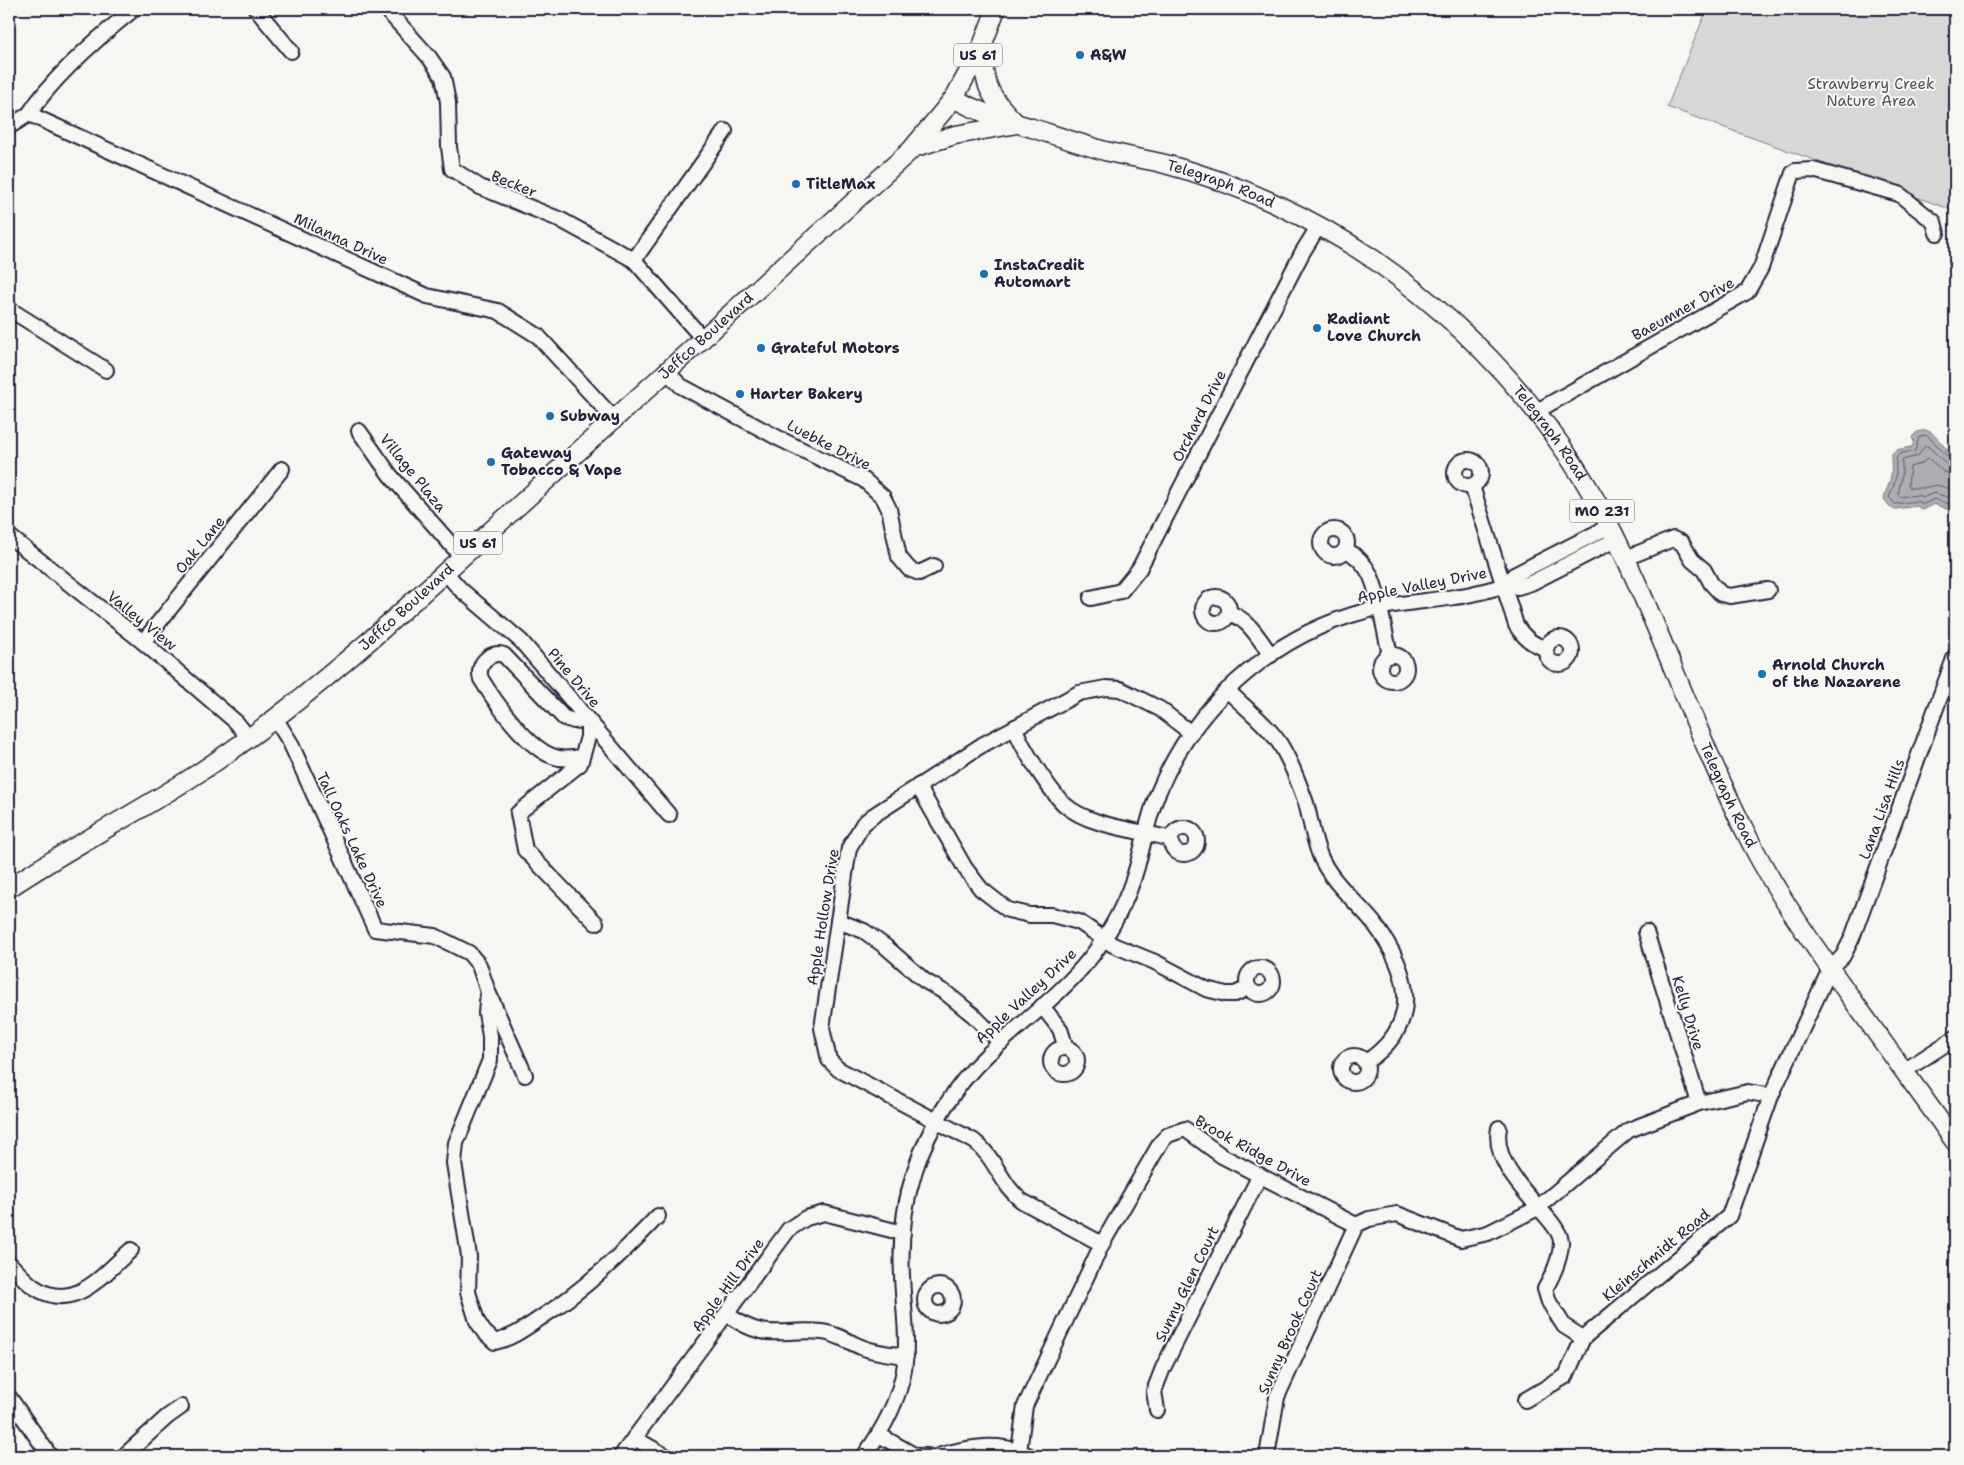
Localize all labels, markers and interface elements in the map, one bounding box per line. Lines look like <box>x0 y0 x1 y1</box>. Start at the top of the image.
road number: US 61 <box>954 44 1002 66</box>
place label: A&W <box>1090 45 1127 65</box>
marker: A&W <box>1074 49 1086 61</box>
park label: Strawberry Creek Nature Area <box>1807 74 1935 111</box>
street label: Telegraph Road <box>1165 155 1279 213</box>
street label: Becker <box>488 166 540 202</box>
place label: TitleMax <box>806 174 876 194</box>
marker: TitleMax <box>790 178 802 190</box>
street label: Milanna Drive <box>291 208 391 270</box>
place label: InstaCredit Automart <box>994 255 1085 292</box>
marker: InstaCredit Automart <box>978 268 990 280</box>
street label: Baeumner Drive <box>1628 273 1738 345</box>
street label: Jeffco Boulevard <box>654 287 758 384</box>
place label: Radiant Love Church <box>1327 309 1421 346</box>
marker: Radiant Love Church <box>1311 322 1323 334</box>
place label: Grateful Motors <box>771 338 900 358</box>
marker: Grateful Motors <box>755 342 767 354</box>
street label: Orchard Drive <box>1167 367 1231 465</box>
street label: Telegraph Road <box>1508 381 1592 485</box>
place label: Harter Bakery <box>750 384 863 404</box>
marker: Harter Bakery <box>734 388 746 400</box>
place label: Subway <box>560 406 620 426</box>
marker: Subway <box>544 410 556 422</box>
street label: Luebke Drive <box>784 415 874 475</box>
street label: Village Plaza <box>375 430 451 517</box>
place label: Gateway Tobacco & Vape <box>501 443 622 480</box>
marker: Gateway Tobacco & Vape <box>485 456 497 468</box>
road number: MO 231 <box>1570 500 1634 522</box>
street label: Oak Lane <box>171 512 229 578</box>
road number: US 61 <box>454 532 502 554</box>
street label: Jeffco Boulevard <box>355 559 459 655</box>
street label: Apple Valley Drive <box>1355 563 1489 607</box>
street label: Valley View <box>103 587 181 655</box>
street label: Pine Drive <box>543 644 605 712</box>
place label: Arnold Church of the Nazarene <box>1772 655 1901 692</box>
marker: Arnold Church of the Nazarene <box>1756 668 1768 680</box>
street label: Telegraph Road <box>1695 740 1762 851</box>
street label: Lana Lisa Hills <box>1855 756 1909 862</box>
street label: Tall Oaks Lake Drive <box>312 769 392 911</box>
street label: Apple Hollow Drive <box>802 847 844 987</box>
street label: Apple Valley Drive <box>971 944 1081 1048</box>
street label: Kelly Drive <box>1667 973 1709 1053</box>
street label: Brook Ridge Drive <box>1191 1111 1315 1191</box>
street label: Kleinschmidt Road <box>1598 1204 1714 1306</box>
street label: Sunny Glen Court <box>1150 1223 1224 1345</box>
street label: Apple Hill Drive <box>687 1234 769 1336</box>
street label: Sunny Brook Court <box>1253 1266 1327 1398</box>

